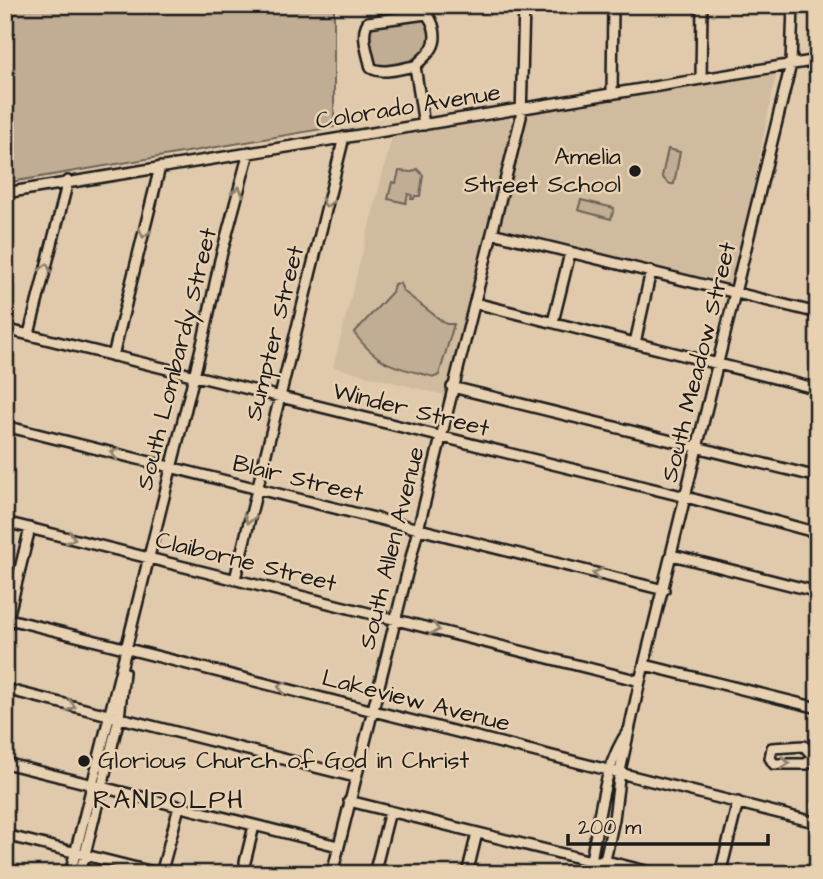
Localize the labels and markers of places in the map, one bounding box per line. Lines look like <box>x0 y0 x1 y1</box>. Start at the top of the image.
place label: Amelia Street School <box>464 140 621 202</box>
marker: Amelia Street School <box>627 163 643 179</box>
place label: Glorious Church of God in Christ <box>98 744 470 778</box>
marker: Glorious Church of God in Christ <box>76 753 92 769</box>

